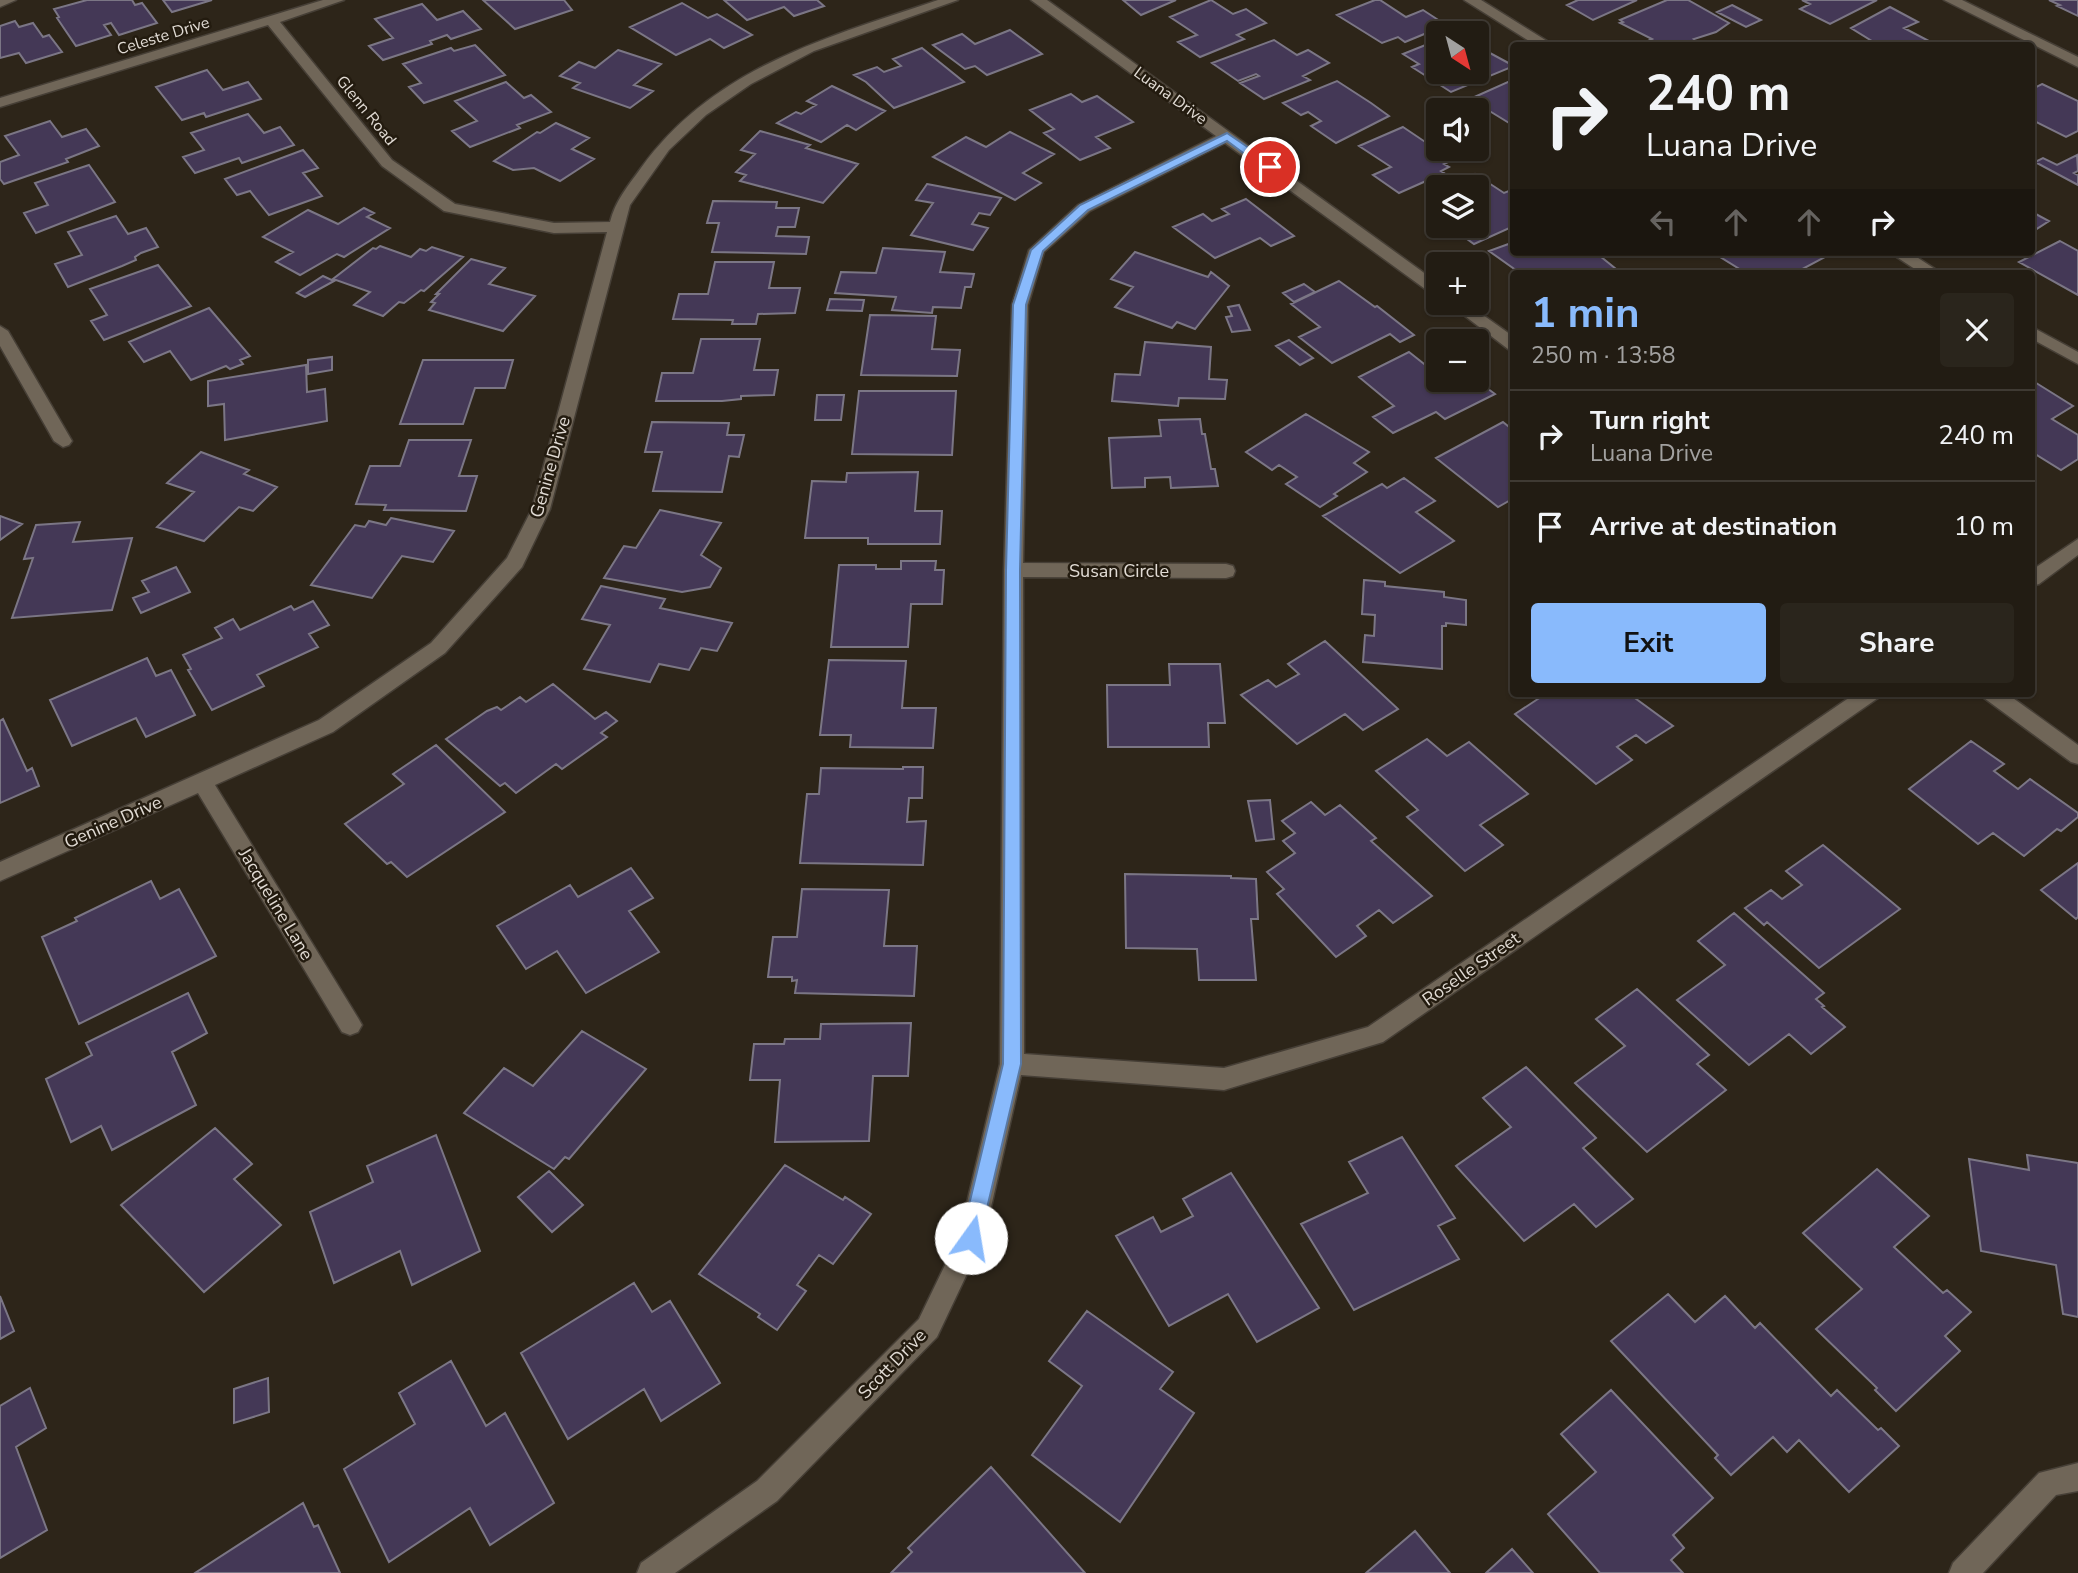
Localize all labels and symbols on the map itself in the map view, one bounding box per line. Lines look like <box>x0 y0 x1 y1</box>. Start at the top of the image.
street label: Celeste Drive <box>114 11 212 60</box>
north arrow <box>1426 21 1489 84</box>
street label: Luana Drive <box>1129 62 1212 130</box>
street label: Glenn Road <box>331 71 401 150</box>
pin <box>1240 137 1300 197</box>
street label: Genine Drive <box>524 414 576 520</box>
street label: Susan Circle <box>1069 559 1169 583</box>
street label: Genine Drive <box>61 790 165 854</box>
street label: Jacqueline Lane <box>233 843 319 965</box>
street label: Roselle Street <box>1417 926 1525 1012</box>
position arrow <box>934 1201 1008 1275</box>
street label: Scott Drive <box>853 1324 931 1404</box>

